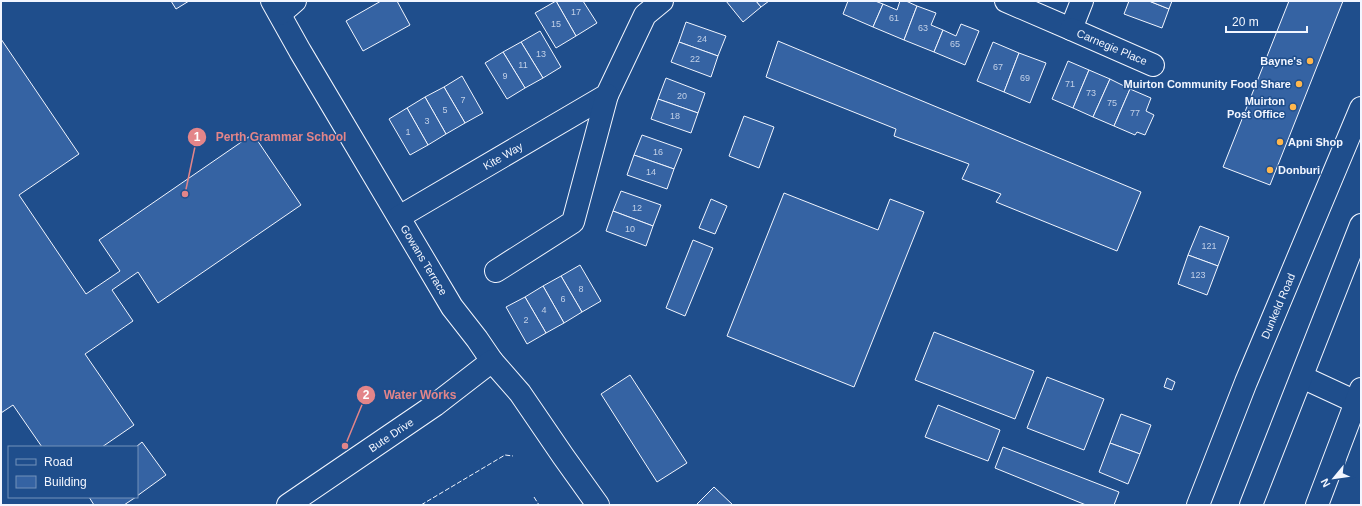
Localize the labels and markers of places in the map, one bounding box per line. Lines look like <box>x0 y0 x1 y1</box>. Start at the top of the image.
place label: Bayne's <box>1260 55 1302 67</box>
marker: Bayne's <box>1305 56 1315 66</box>
place label: Muirton Community Food Share <box>1124 78 1291 90</box>
marker: Muirton Community Food Share <box>1294 79 1304 89</box>
place label: Muirton Post Office <box>1227 95 1285 120</box>
marker: Muirton Post Office <box>1288 102 1298 112</box>
callout: Perth Grammar School <box>187 125 354 149</box>
place label: Apni Shop <box>1288 136 1343 148</box>
marker: Apni Shop <box>1275 137 1285 147</box>
place label: Donburi <box>1278 164 1320 176</box>
marker: Donburi <box>1265 165 1275 175</box>
callout: Water Works <box>356 383 465 407</box>

